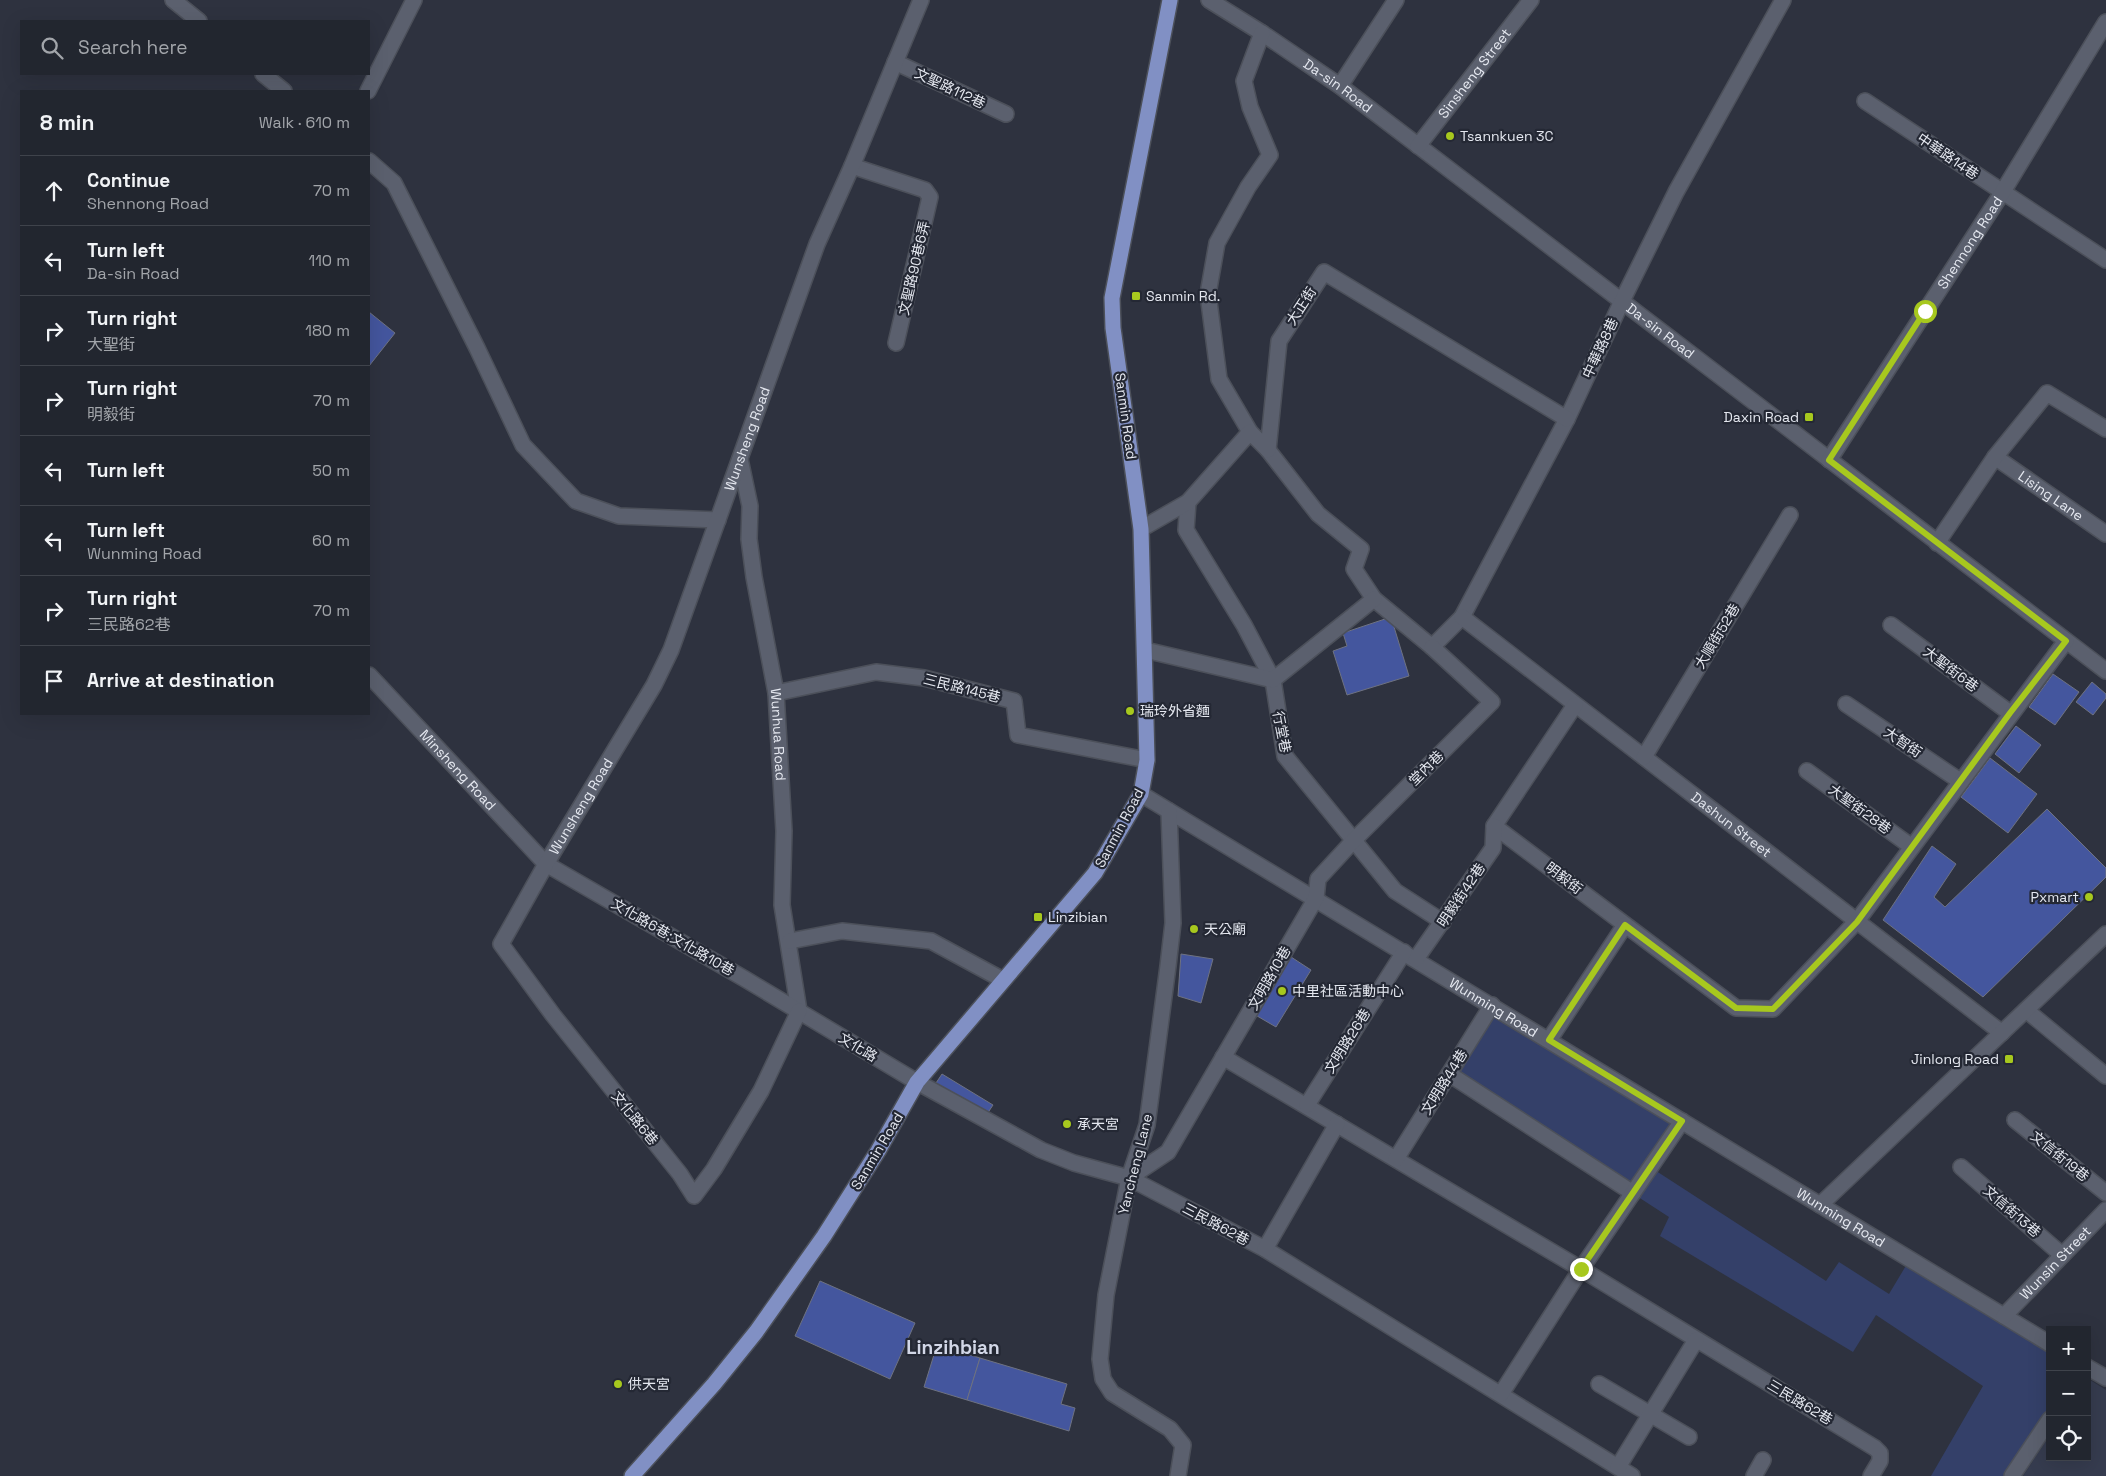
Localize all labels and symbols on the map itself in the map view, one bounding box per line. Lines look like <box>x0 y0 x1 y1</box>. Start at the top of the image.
street label: Sinsheng Street <box>1434 25 1515 122</box>
street label: Da-sin Road <box>1300 55 1376 117</box>
street label: 文聖路112巷 <box>912 64 988 112</box>
place label: Tsannkuen 3C <box>1460 127 1554 145</box>
street label: 中華路14巷 <box>1914 129 1982 183</box>
marker: Tsannkuen 3C <box>1444 130 1456 142</box>
street label: Shennong Road <box>1933 193 2006 292</box>
street label: 文聖路90巷6弄 <box>894 219 934 317</box>
street label: 大正街 <box>1282 283 1320 329</box>
place label: Sanmin Rd. <box>1146 287 1220 305</box>
marker: Sanmin Rd. <box>1130 290 1142 302</box>
street label: Da-sin Road <box>1623 299 1698 363</box>
route start <box>1914 300 1937 323</box>
street label: 中華路8巷 <box>1578 315 1622 381</box>
street label: Sanmin Road <box>1111 372 1141 460</box>
street label: Wunsheng Road <box>720 384 774 493</box>
place label: Daxin Road <box>1723 408 1799 426</box>
marker: Daxin Road <box>1803 411 1815 423</box>
street label: Lising Lane <box>2015 467 2087 525</box>
street label: 大順街52巷 <box>1691 600 1743 672</box>
street label: 大聖街6巷 <box>1920 642 1982 696</box>
street label: 三民路145巷 <box>921 670 1003 706</box>
street label: Wunhua Road <box>767 688 790 781</box>
place label: 瑞玲外省麵 <box>1140 702 1210 720</box>
marker: 瑞玲外省麵 <box>1124 705 1136 717</box>
street label: 行堂巷 <box>1269 710 1295 754</box>
street label: 大智街 <box>1881 723 1925 761</box>
street label: Minsheng Road <box>416 726 500 814</box>
street label: 堂內巷 <box>1405 747 1447 789</box>
street label: Wunsheng Road <box>545 755 617 858</box>
street label: 大聖街28巷 <box>1825 780 1895 838</box>
street label: Sanmin Road <box>1091 785 1147 871</box>
street label: Dashun Street <box>1688 788 1775 861</box>
street label: 明毅街 <box>1542 858 1586 898</box>
street label: 明毅街42巷 <box>1433 860 1489 930</box>
place label: Pxmart <box>2030 888 2079 906</box>
marker: Pxmart <box>2083 891 2095 903</box>
street label: 文化路6巷;文化路10巷 <box>608 894 738 980</box>
place label: Linzibian <box>1048 908 1107 926</box>
marker: Linzibian <box>1032 911 1044 923</box>
place label: 天公廟 <box>1204 920 1246 938</box>
marker: 天公廟 <box>1188 923 1200 935</box>
street label: 文明路10巷 <box>1243 943 1295 1013</box>
street label: Wunming Road <box>1446 974 1541 1041</box>
place label: 中里社區活動中心 <box>1292 982 1404 1000</box>
marker: 中里社區活動中心 <box>1276 985 1288 997</box>
street label: 文明路26巷 <box>1320 1005 1374 1077</box>
street label: 文化路 <box>835 1028 881 1066</box>
street label: 文明路44巷 <box>1417 1046 1471 1118</box>
place label: Jinlong Road <box>1911 1050 1999 1068</box>
marker: Jinlong Road <box>2003 1053 2015 1065</box>
street label: 文化路6巷 <box>608 1087 662 1149</box>
street label: Sanmin Road <box>847 1109 907 1193</box>
street label: Yancheng Lane <box>1114 1112 1156 1216</box>
place label: 承天宮 <box>1077 1115 1119 1133</box>
marker: 承天宮 <box>1061 1118 1073 1130</box>
street label: 文信街19巷 <box>2027 1127 2093 1185</box>
street label: 文信街13巷 <box>1980 1181 2044 1241</box>
street label: Wunming Road <box>1793 1184 1889 1251</box>
street label: 三民路62巷 <box>1180 1199 1252 1249</box>
street label: Wunsin Street <box>2016 1222 2095 1303</box>
route end <box>1570 1258 1593 1281</box>
district label: Linzihbian <box>906 1335 1000 1360</box>
place label: 供天宮 <box>628 1375 670 1393</box>
street label: 三民路62巷 <box>1764 1375 1836 1429</box>
marker: 供天宮 <box>612 1378 624 1390</box>

